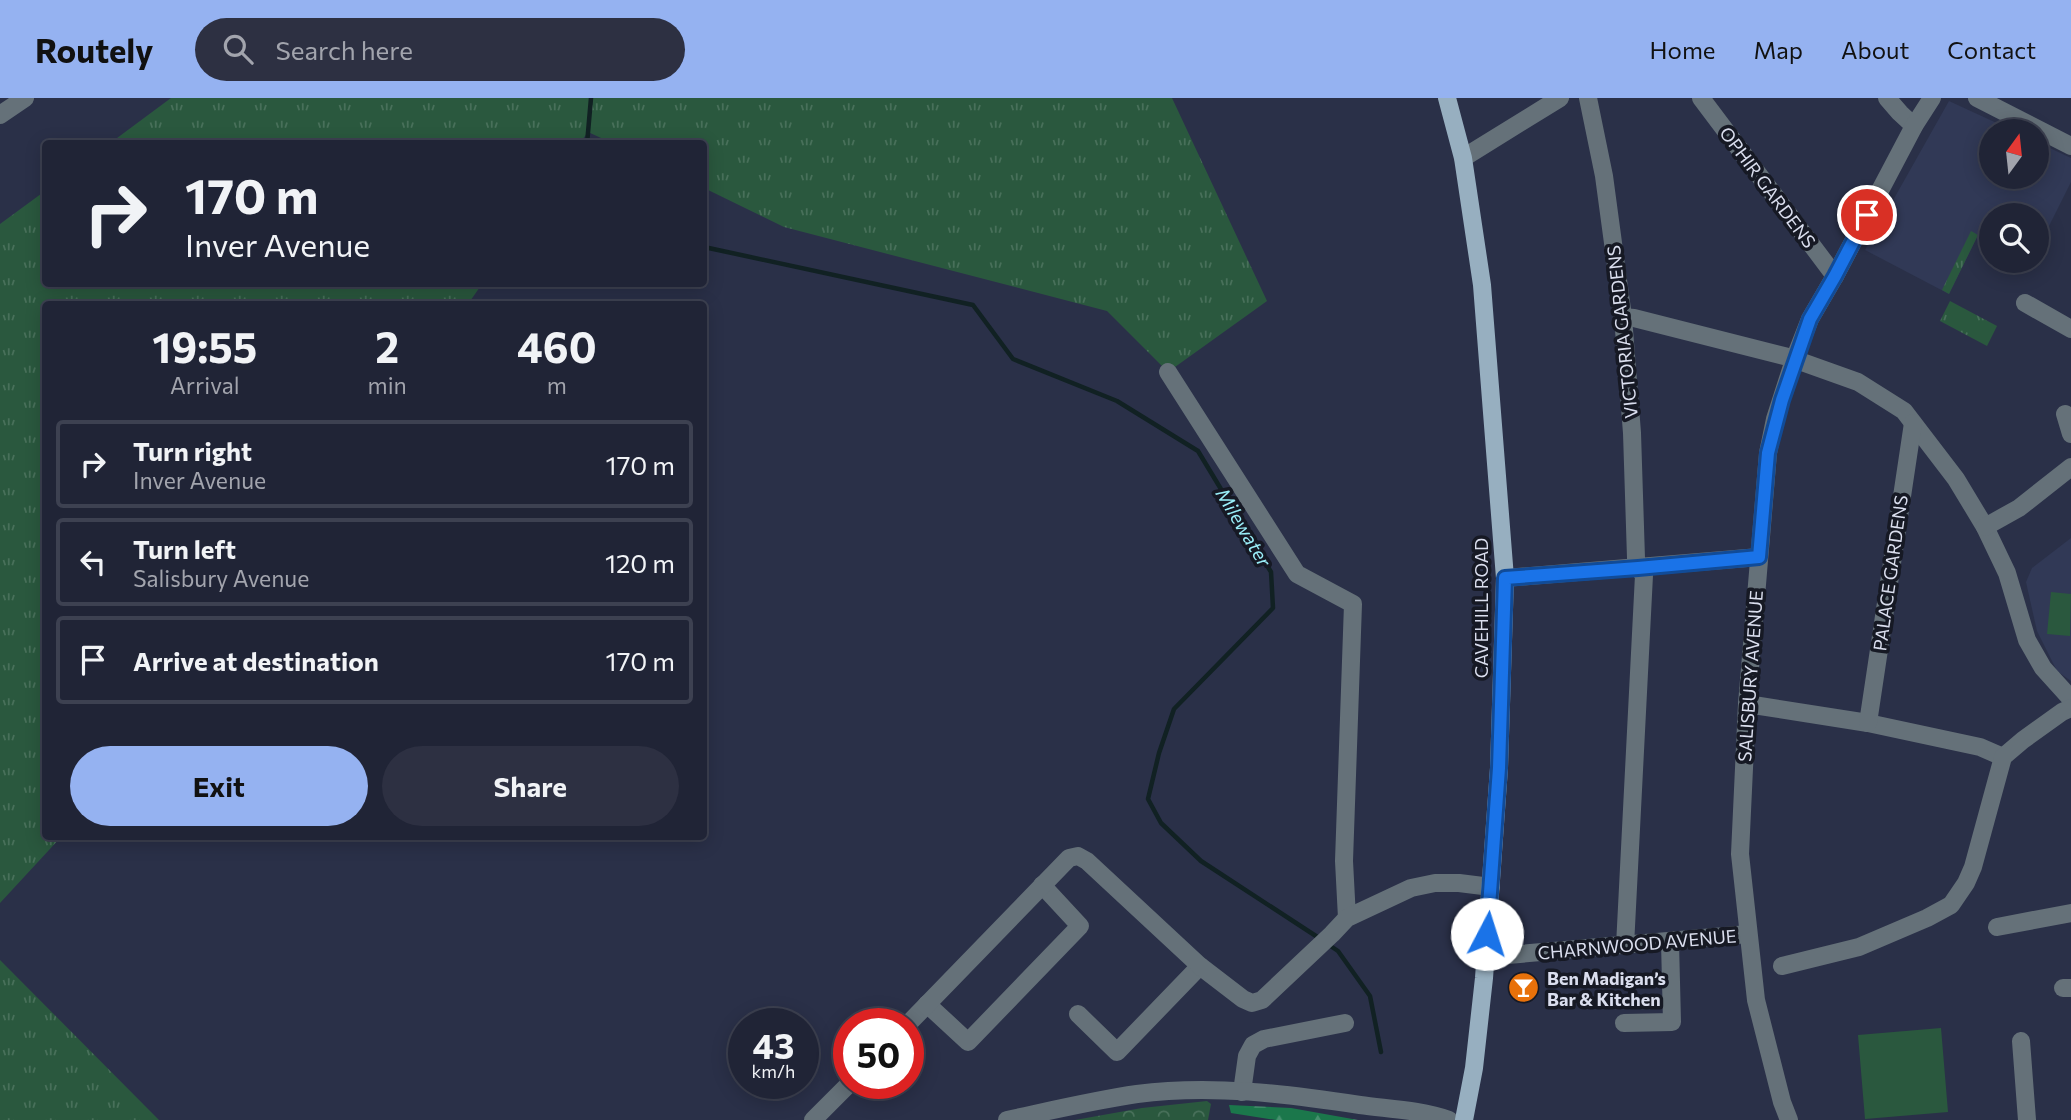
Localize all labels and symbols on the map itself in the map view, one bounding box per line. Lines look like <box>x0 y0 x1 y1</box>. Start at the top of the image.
north arrow <box>1979 119 2049 189</box>
street label: OPHIR GARDENS <box>1715 122 1821 252</box>
pin <box>1837 185 1897 245</box>
street label: VICTORIA GARDENS <box>1602 244 1642 420</box>
water label: Milewater <box>1212 483 1277 572</box>
street label: PALACE GARDENS <box>1868 494 1912 652</box>
street label: CAVEHILL ROAD <box>1470 538 1492 678</box>
street label: SALISBURY AVENUE <box>1733 589 1767 763</box>
position arrow <box>1450 897 1524 971</box>
street label: CHARNWOOD AVENUE <box>1537 924 1737 964</box>
place label: Ben Madigan’s Bar & Kitchen <box>1547 967 1666 1010</box>
bar icon: Ben Madigan’s Bar & Kitchen <box>1507 971 1541 1005</box>
speed limit sign: 50 <box>833 1008 924 1099</box>

